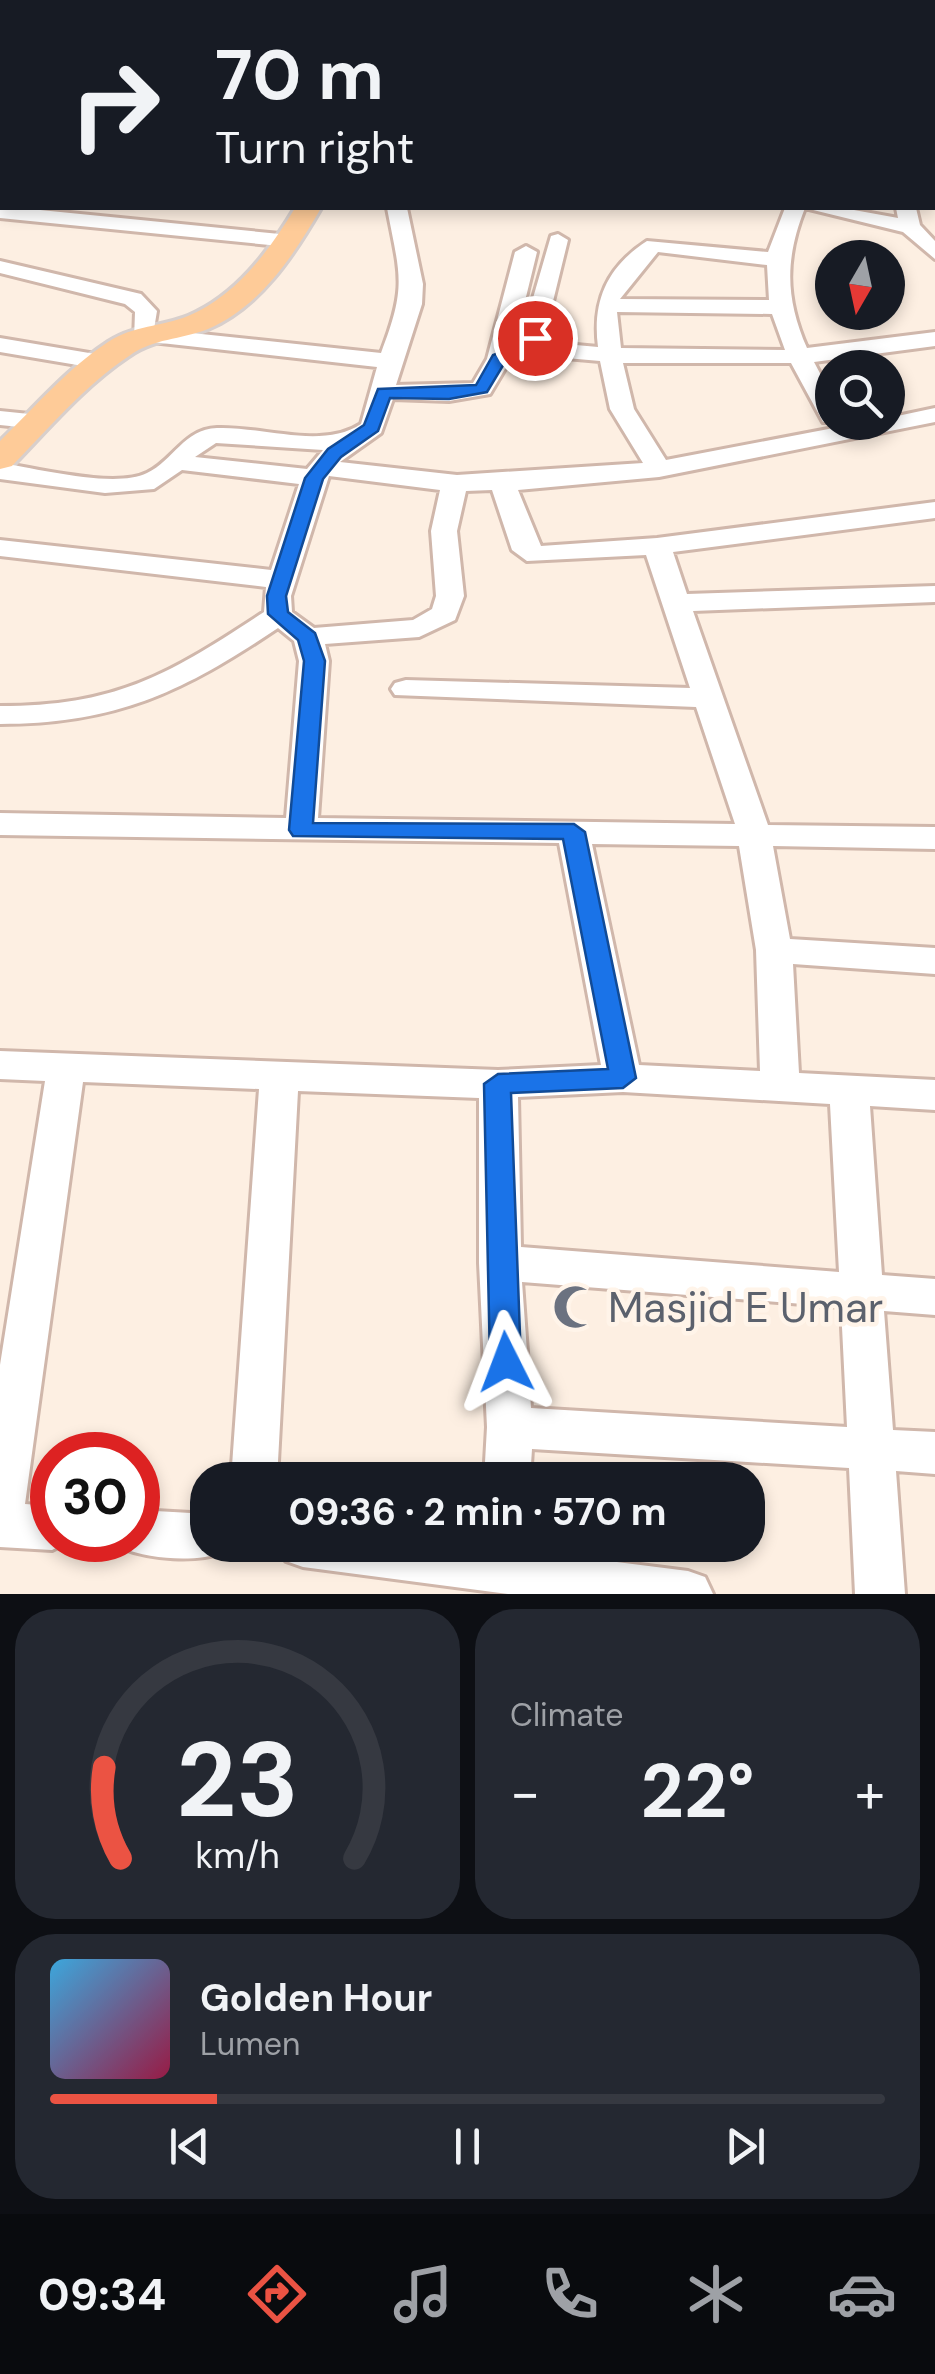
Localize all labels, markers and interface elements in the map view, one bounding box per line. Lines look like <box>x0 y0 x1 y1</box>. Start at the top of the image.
text: 70 m <box>215 30 384 121</box>
icon: right <box>50 40 180 170</box>
text: Turn right <box>215 118 414 177</box>
north arrow <box>815 240 905 330</box>
map controls <box>815 240 905 440</box>
pin <box>493 296 578 381</box>
icon: arrive <box>508 311 563 366</box>
button: search <box>815 350 905 440</box>
place label: Masjid E Umar <box>608 1280 883 1335</box>
mosque icon: Masjid E Umar <box>551 1283 599 1331</box>
position arrow <box>454 1310 558 1414</box>
speed limit sign: 30 <box>30 1432 160 1562</box>
text: 09:36 · 2 min · 570 m <box>289 1487 666 1537</box>
text: Climate <box>510 1694 624 1736</box>
text: 23 <box>176 1713 299 1848</box>
text: 22° <box>641 1743 754 1840</box>
text: − <box>510 1757 540 1829</box>
text: + <box>855 1757 885 1829</box>
text: km/h <box>195 1833 280 1879</box>
text: Golden Hour <box>200 1973 432 2023</box>
text: Lumen <box>200 2023 300 2065</box>
icon: previous <box>162 2119 217 2174</box>
icon: pause <box>440 2119 495 2174</box>
icon: next <box>718 2119 773 2174</box>
icon: directions <box>242 2259 312 2329</box>
icon: music <box>388 2259 458 2329</box>
icon: phone <box>535 2259 605 2329</box>
icon: climate <box>681 2259 751 2329</box>
icon: car <box>827 2259 897 2329</box>
text: 09:34 <box>38 2265 166 2324</box>

